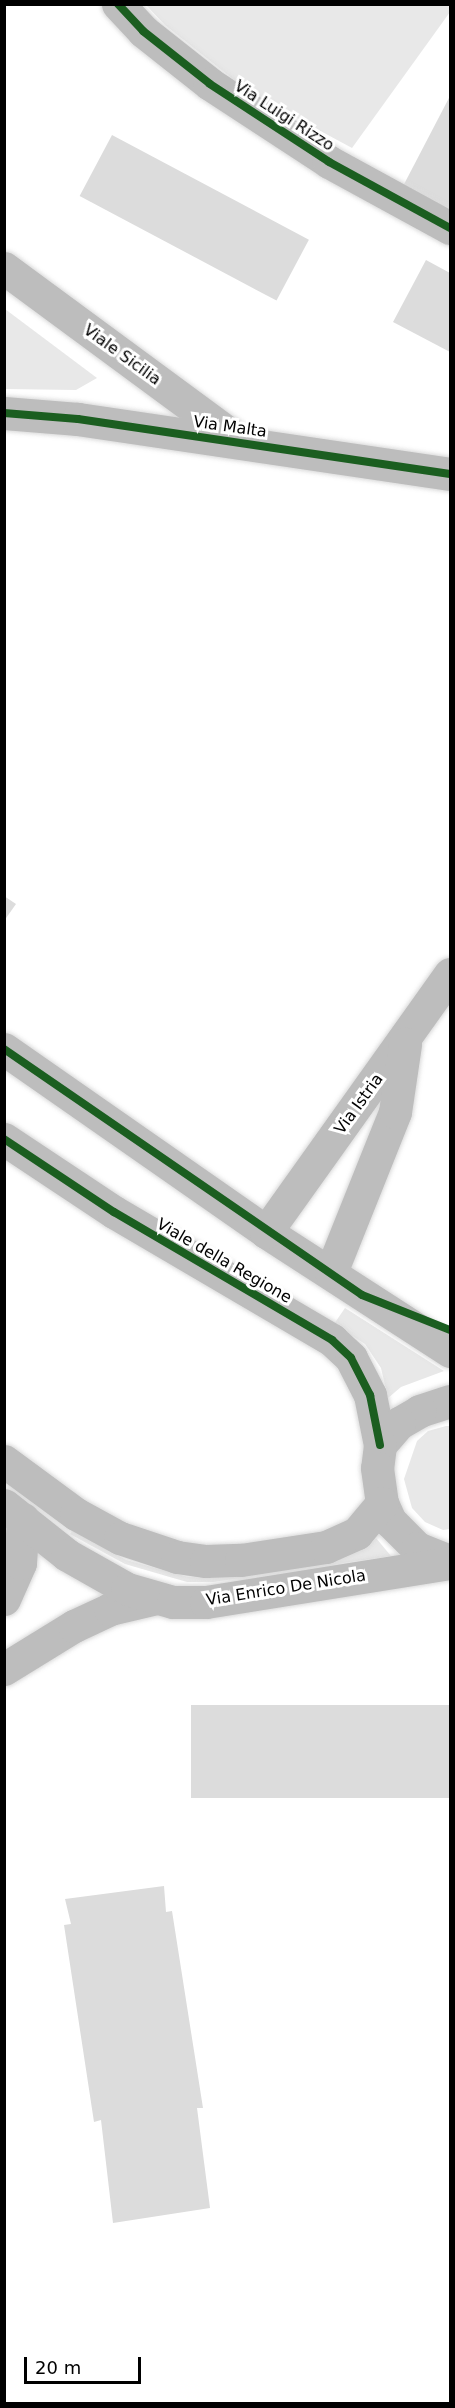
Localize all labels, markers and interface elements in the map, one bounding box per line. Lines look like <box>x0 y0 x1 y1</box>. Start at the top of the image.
street label: Via Luigi Rizzo <box>231 77 337 155</box>
street label: Viale Sicilia <box>80 321 164 389</box>
street label: Via Malta <box>192 412 268 442</box>
street label: Via Istria <box>331 1070 387 1138</box>
street label: Viale della Regione <box>153 1215 295 1307</box>
street label: Via Enrico De Nicola <box>205 1566 367 1610</box>
scale bar <box>27 2345 144 2383</box>
text: 20 m <box>35 2357 81 2378</box>

